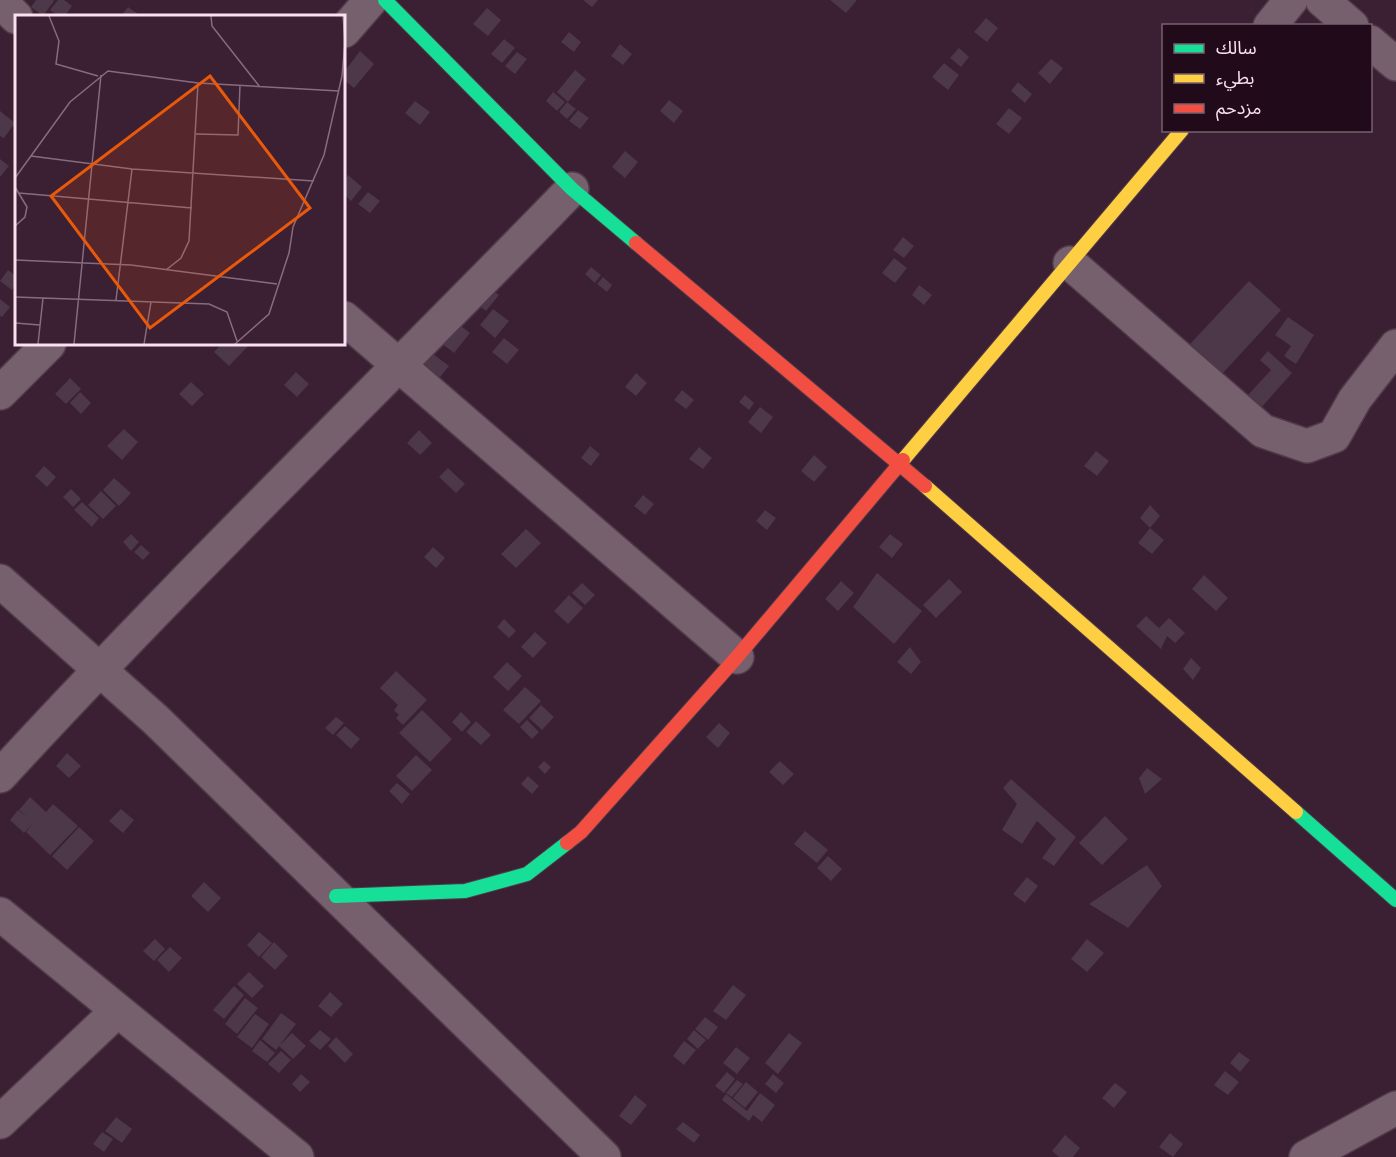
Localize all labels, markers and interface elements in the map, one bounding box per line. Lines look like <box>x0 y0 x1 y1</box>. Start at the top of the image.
inset map <box>15 15 345 345</box>
legend <box>1162 24 1372 132</box>
text: سالك <box>1216 36 1257 61</box>
text: بطيء <box>1216 66 1254 91</box>
text: مزدحم <box>1216 96 1261 121</box>

